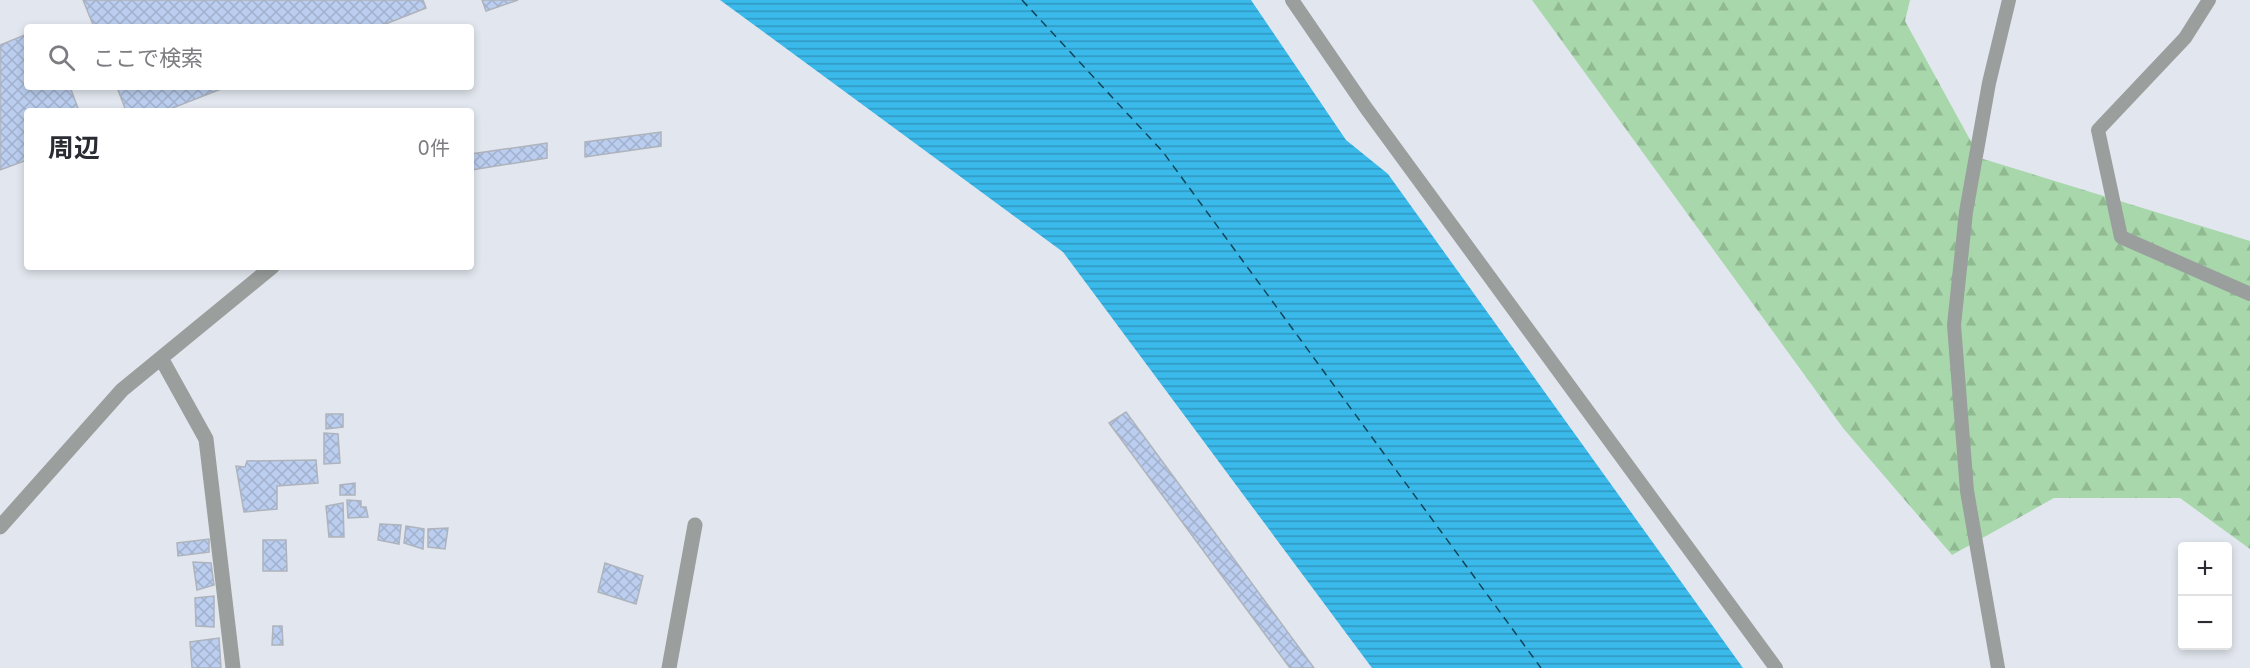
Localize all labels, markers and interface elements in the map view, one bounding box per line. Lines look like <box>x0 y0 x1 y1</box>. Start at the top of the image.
search box <box>24 24 474 90</box>
icon: search <box>45 41 78 74</box>
text: ここで検索 <box>93 47 203 74</box>
text: 周辺 <box>48 134 100 167</box>
text: 0件 <box>417 137 450 163</box>
map controls <box>2178 542 2232 650</box>
button: + <box>2178 542 2232 596</box>
button: − <box>2178 596 2232 650</box>

